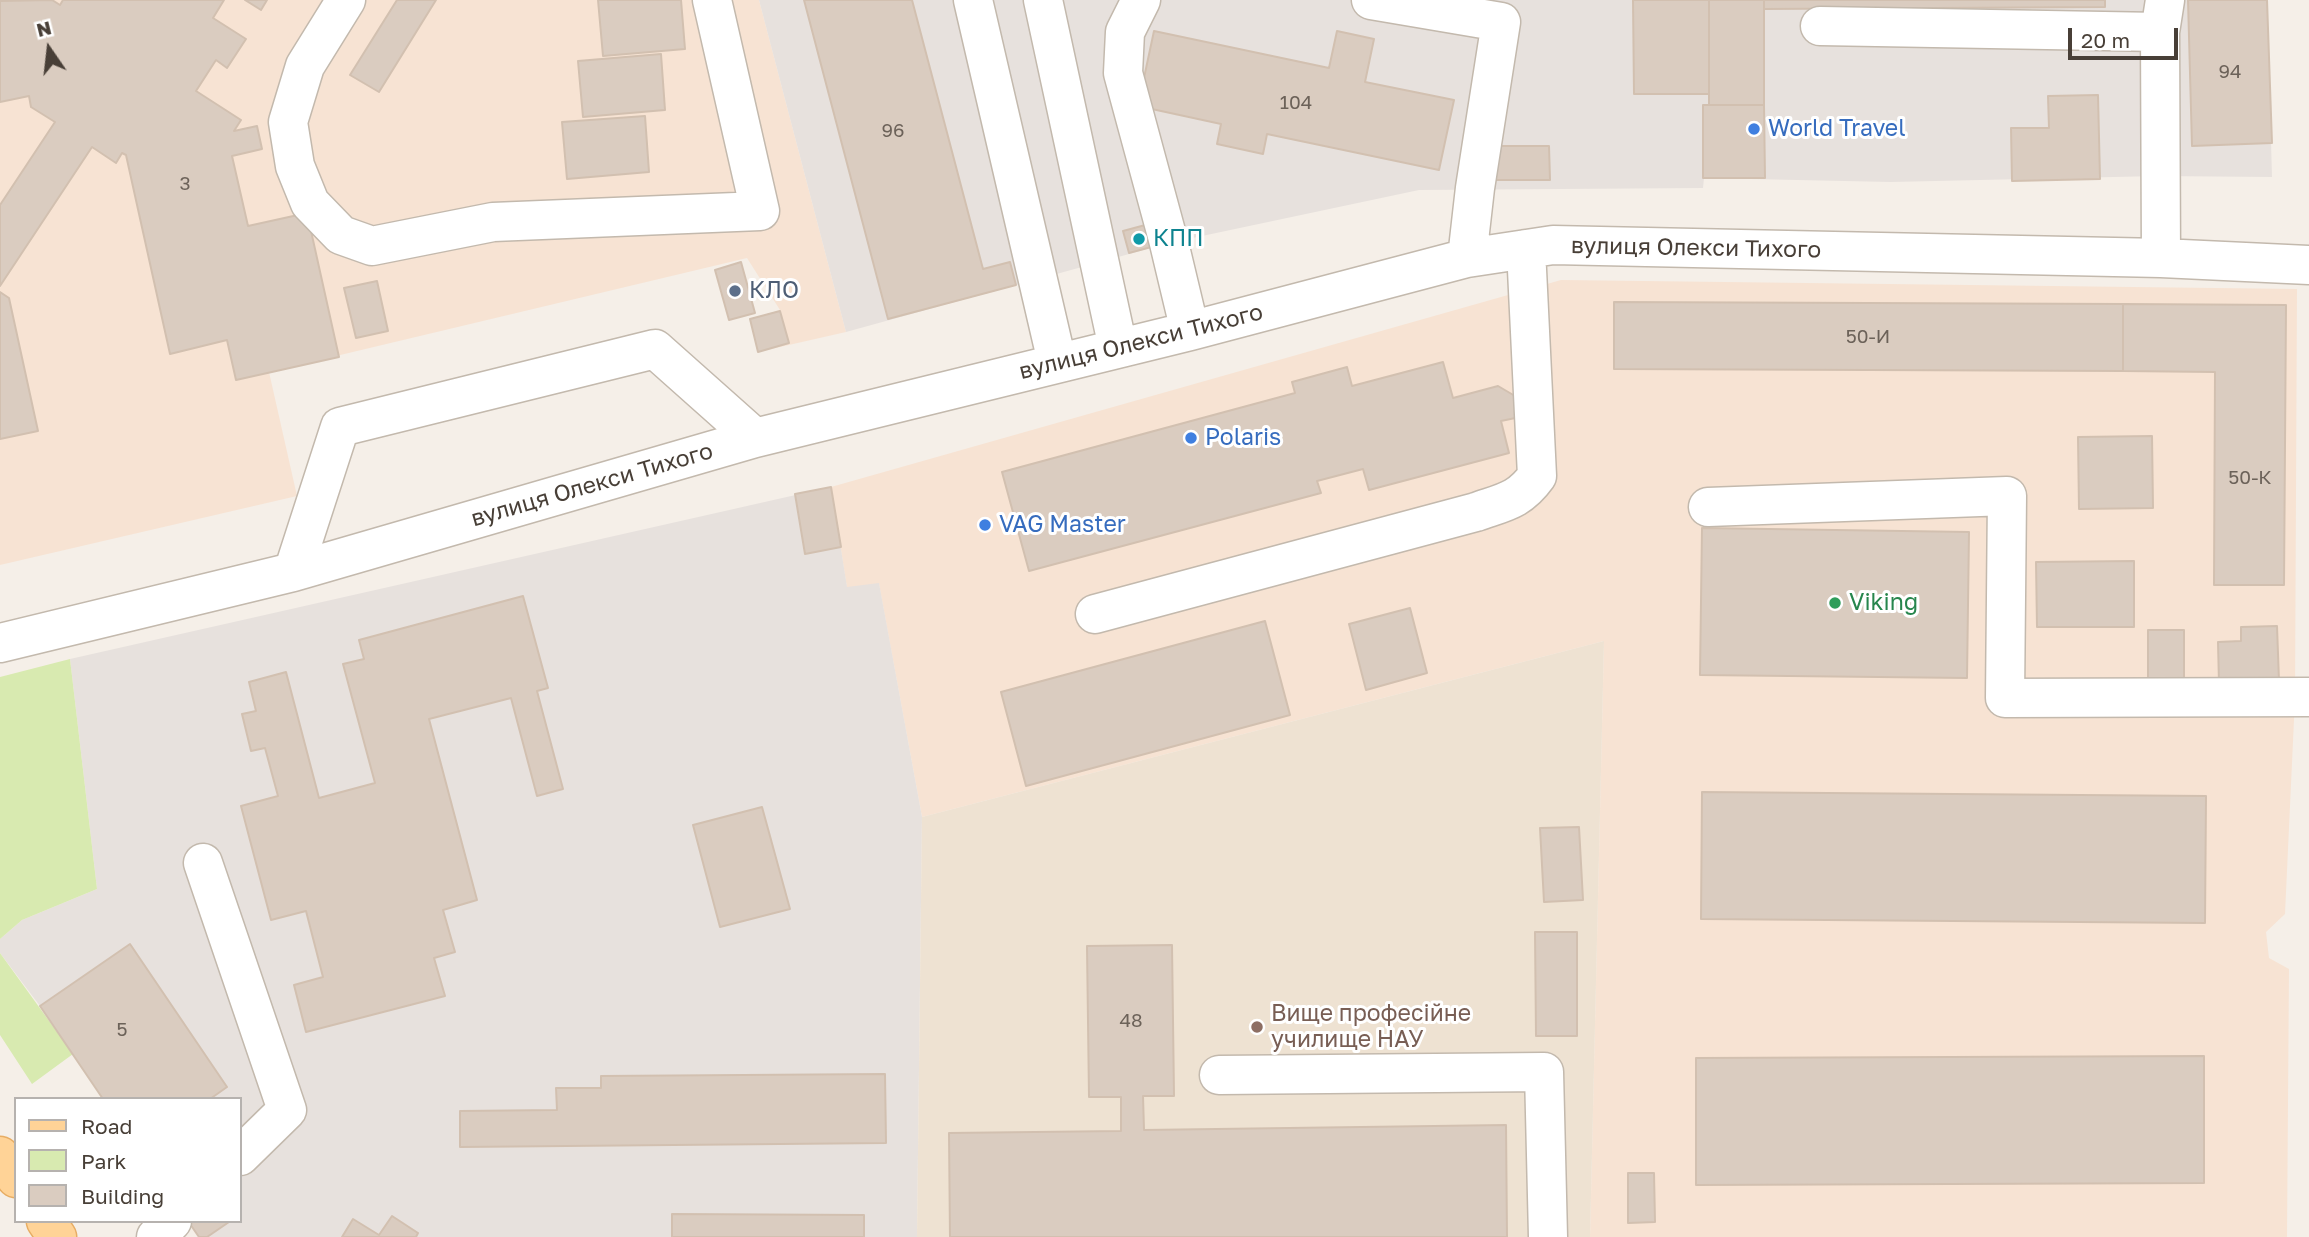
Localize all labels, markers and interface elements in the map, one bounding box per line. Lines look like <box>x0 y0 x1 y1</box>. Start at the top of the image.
north arrow <box>14 14 84 84</box>
scale bar <box>2071 14 2181 58</box>
text: N <box>34 15 54 41</box>
text: 20 m <box>2081 27 2130 53</box>
house number: 94 <box>2218 61 2242 83</box>
house number: 104 <box>1280 92 1312 114</box>
place label: World Travel <box>1768 115 1906 143</box>
house number: 96 <box>882 120 904 142</box>
marker: World Travel <box>1746 121 1762 137</box>
house number: 3 <box>179 173 191 195</box>
place label: КПП <box>1153 225 1204 253</box>
marker: КПП <box>1131 231 1147 247</box>
street label: вулиця Олекси Тихого <box>1571 232 1821 264</box>
place label: КЛО <box>749 277 799 305</box>
marker: КЛО <box>727 283 743 299</box>
street label: вулиця Олекси Тихого <box>1016 298 1266 386</box>
house number: 50-И <box>1846 326 1890 348</box>
place label: Polaris <box>1205 424 1281 452</box>
marker: Polaris <box>1183 430 1199 446</box>
street label: вулиця Олекси Тихого <box>468 437 716 533</box>
house number: 50-К <box>2228 467 2272 489</box>
place label: VAG Master <box>999 511 1126 539</box>
marker: VAG Master <box>977 517 993 533</box>
place label: Viking <box>1849 589 1918 617</box>
marker: Viking <box>1827 595 1843 611</box>
place label: Вище професійне училище НАУ <box>1271 1000 1471 1054</box>
house number: 48 <box>1119 1010 1143 1032</box>
house number: 5 <box>116 1019 128 1041</box>
marker: Вище професійне училище НАУ <box>1249 1019 1265 1035</box>
legend <box>14 1097 242 1223</box>
text: Road <box>81 1113 132 1139</box>
text: Park <box>81 1148 126 1174</box>
text: Building <box>81 1183 164 1209</box>

